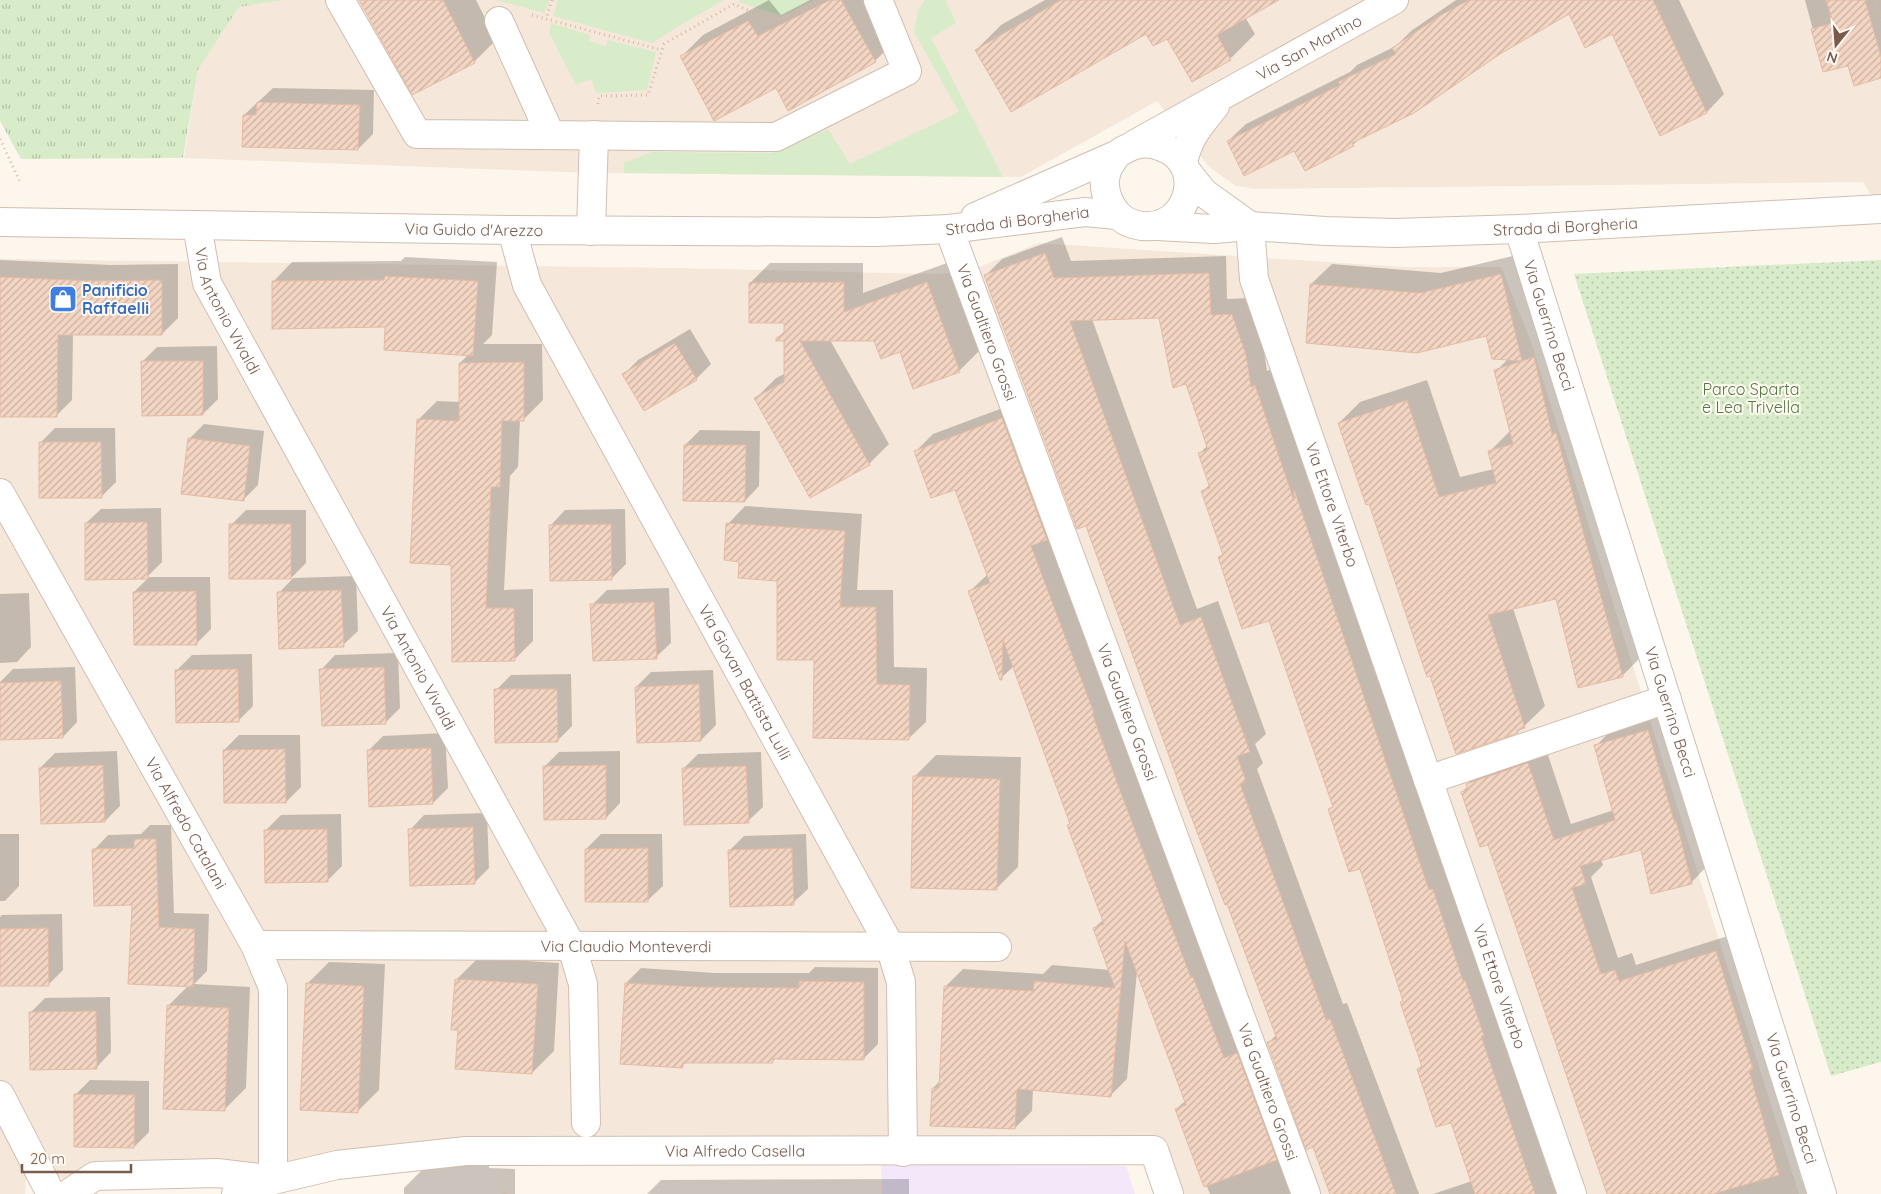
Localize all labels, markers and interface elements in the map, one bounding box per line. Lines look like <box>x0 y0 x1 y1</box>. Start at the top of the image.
street label: Via San Martino <box>1253 10 1365 85</box>
north arrow <box>1811 20 1861 70</box>
text: N <box>1825 47 1840 68</box>
street label: Strada di Borgheria <box>944 202 1090 239</box>
street label: Strada di Borgheria <box>1493 212 1638 240</box>
street label: Via Guido d'Arezzo <box>405 218 543 240</box>
street label: Via Antonio Vivaldi <box>191 246 265 378</box>
street label: Via Guerrino Becci <box>1519 257 1579 393</box>
street label: Via Gualtiero Grossi <box>953 261 1022 403</box>
place label: Panificio Raffaelli <box>82 280 149 318</box>
shop icon: Panificio Raffaelli <box>48 284 78 314</box>
park label: Parco Sparta e Lea Trivella <box>1702 379 1800 417</box>
street label: Via Ettore Viterbo <box>1301 439 1363 570</box>
street label: Via Giovan Battista Lulli <box>694 601 796 763</box>
street label: Via Antonio Vivaldi <box>376 602 461 733</box>
street label: Via Gualtiero Grossi <box>1093 641 1162 783</box>
street label: Via Guerrino Becci <box>1641 644 1700 780</box>
street label: Via Alfredo Catalani <box>141 754 231 892</box>
street label: Via Ettore Viterbo <box>1469 921 1531 1051</box>
street label: Via Claudio Monteverdi <box>540 936 712 956</box>
street label: Via Gualtiero Grossi <box>1234 1021 1303 1163</box>
street label: Via Guerrino Becci <box>1762 1030 1822 1166</box>
street label: Via Alfredo Casella <box>665 1141 805 1161</box>
scale bar <box>22 1142 131 1174</box>
text: 20 m <box>30 1149 65 1168</box>

